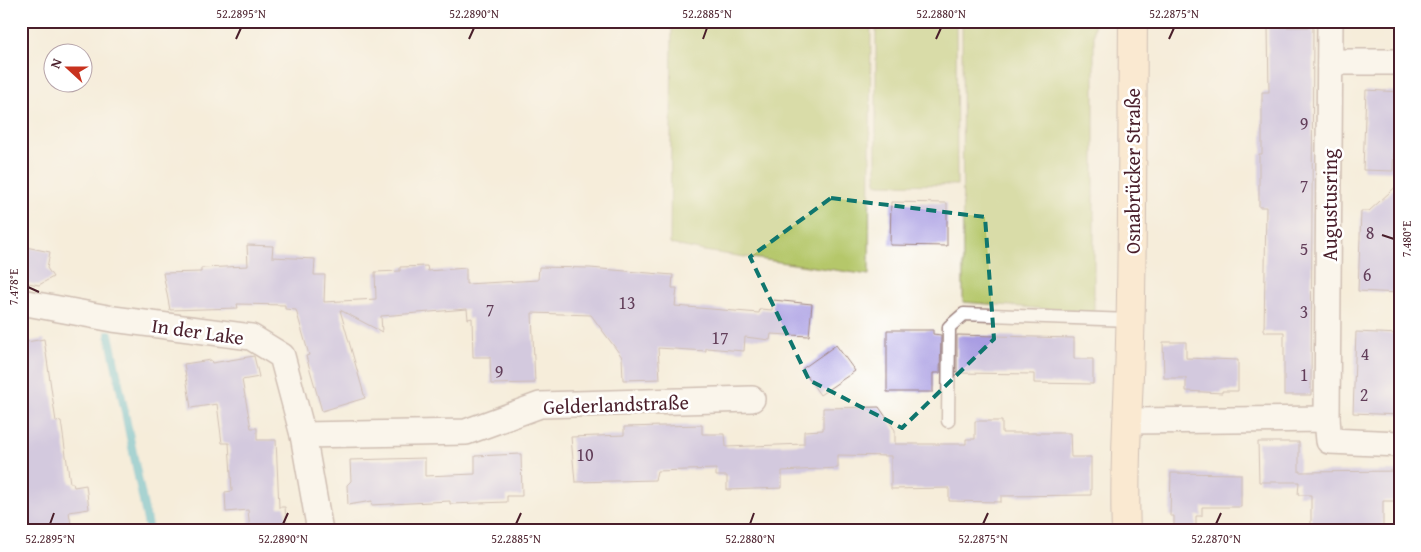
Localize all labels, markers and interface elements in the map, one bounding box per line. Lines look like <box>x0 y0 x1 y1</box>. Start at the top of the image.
text: 52.2895°N <box>216 5 266 22</box>
text: 52.2890°N <box>449 5 499 22</box>
text: 52.2885°N <box>682 5 732 22</box>
text: 52.2880°N <box>916 5 966 22</box>
text: 52.2875°N <box>1149 5 1199 22</box>
north arrow <box>42 42 92 92</box>
text: N <box>45 55 67 71</box>
street label: Osnabrücker Straße <box>1118 88 1147 254</box>
house number: 9 <box>1300 110 1308 137</box>
street label: Augustusring <box>1315 149 1344 261</box>
house number: 7 <box>1300 172 1308 199</box>
house number: 8 <box>1366 219 1374 246</box>
text: 7.480°E <box>1398 221 1415 257</box>
house number: 5 <box>1300 235 1308 262</box>
house number: 6 <box>1363 261 1371 288</box>
text: 7.478°E <box>5 269 22 305</box>
house number: 13 <box>618 289 636 316</box>
house number: 7 <box>486 296 494 323</box>
house number: 3 <box>1300 298 1308 325</box>
street label: In der Lake <box>150 310 246 352</box>
house number: 17 <box>711 324 729 351</box>
house number: 4 <box>1361 340 1369 367</box>
house number: 9 <box>495 358 503 385</box>
house number: 1 <box>1300 361 1308 388</box>
house number: 2 <box>1360 381 1368 408</box>
street label: Gelderlandstraße <box>543 387 689 421</box>
house number: 10 <box>576 441 594 468</box>
text: 52.2895°N <box>25 530 75 547</box>
text: 52.2890°N <box>258 530 308 547</box>
text: 52.2885°N <box>491 530 541 547</box>
text: 52.2880°N <box>725 530 775 547</box>
text: 52.2875°N <box>958 530 1008 547</box>
text: 52.2870°N <box>1191 530 1241 547</box>

